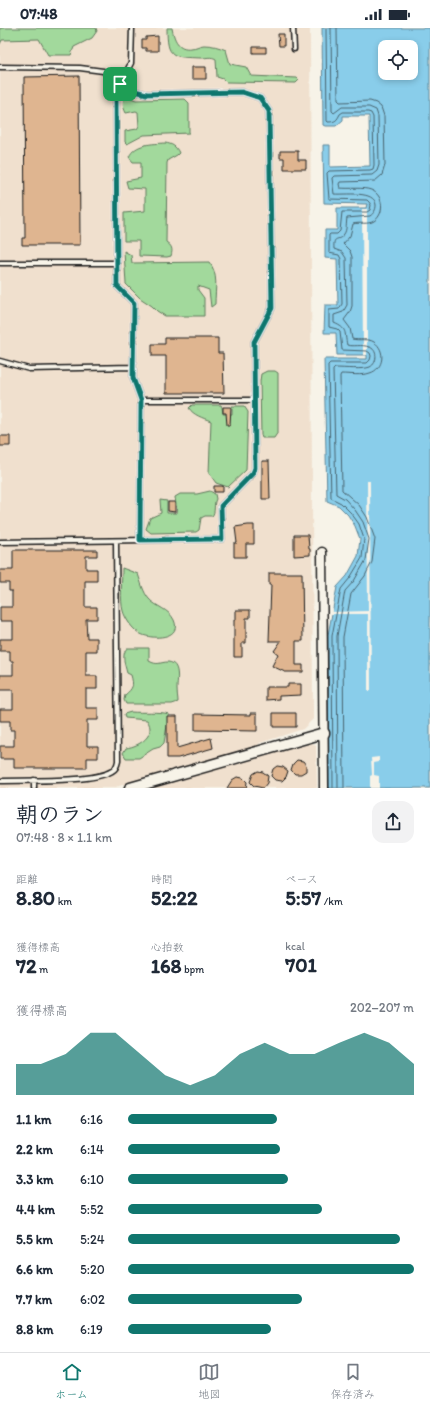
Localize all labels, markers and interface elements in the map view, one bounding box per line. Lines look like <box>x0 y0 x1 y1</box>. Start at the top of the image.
text: 07:48 <box>20 5 58 23</box>
map controls <box>378 40 418 80</box>
button: locate <box>378 40 418 80</box>
pin <box>103 67 137 101</box>
icon: arrive <box>109 73 131 95</box>
text: 朝のラン <box>16 801 104 828</box>
button: share <box>372 801 414 843</box>
text: 07:48 · 8 × 1.1 km <box>16 830 112 845</box>
text: 距離 <box>16 873 38 886</box>
text: 時間 <box>151 873 173 886</box>
text: ペース <box>285 873 318 886</box>
text: 8.80 <box>16 886 55 910</box>
text: 52:22 <box>151 886 198 910</box>
text: 5:57 <box>285 886 321 910</box>
text: km <box>55 895 72 908</box>
text: /km <box>321 895 343 908</box>
text: kcal <box>285 940 305 953</box>
text: 獲得標高 <box>16 941 60 954</box>
text: 心拍数 <box>151 941 184 954</box>
text: 701 <box>285 953 317 977</box>
text: 72 <box>16 954 36 978</box>
text: 168 <box>151 954 181 978</box>
text: m <box>36 963 48 976</box>
text: bpm <box>181 963 204 976</box>
text: 202–207 m <box>350 1000 414 1015</box>
text: 獲得標高 <box>16 1003 68 1018</box>
text: 1.1 km <box>16 1112 51 1127</box>
text: 6:16 <box>80 1112 103 1127</box>
text: 2.2 km <box>16 1142 53 1157</box>
text: 6:14 <box>80 1142 104 1157</box>
text: 3.3 km <box>16 1172 53 1187</box>
text: 6:10 <box>80 1172 104 1187</box>
text: 4.4 km <box>16 1202 55 1217</box>
text: 5:52 <box>80 1202 104 1217</box>
text: 5.5 km <box>16 1232 53 1247</box>
text: 5:24 <box>80 1232 105 1247</box>
text: 6.6 km <box>16 1262 53 1277</box>
text: 5:20 <box>80 1262 105 1277</box>
text: 7.7 km <box>16 1292 52 1307</box>
text: 6:02 <box>80 1292 105 1307</box>
text: 8.8 km <box>16 1322 54 1337</box>
text: 6:19 <box>80 1322 103 1337</box>
tab: ホーム <box>55 1361 88 1401</box>
tab: 地図 <box>198 1361 220 1401</box>
tab: 保存済み <box>331 1361 375 1401</box>

